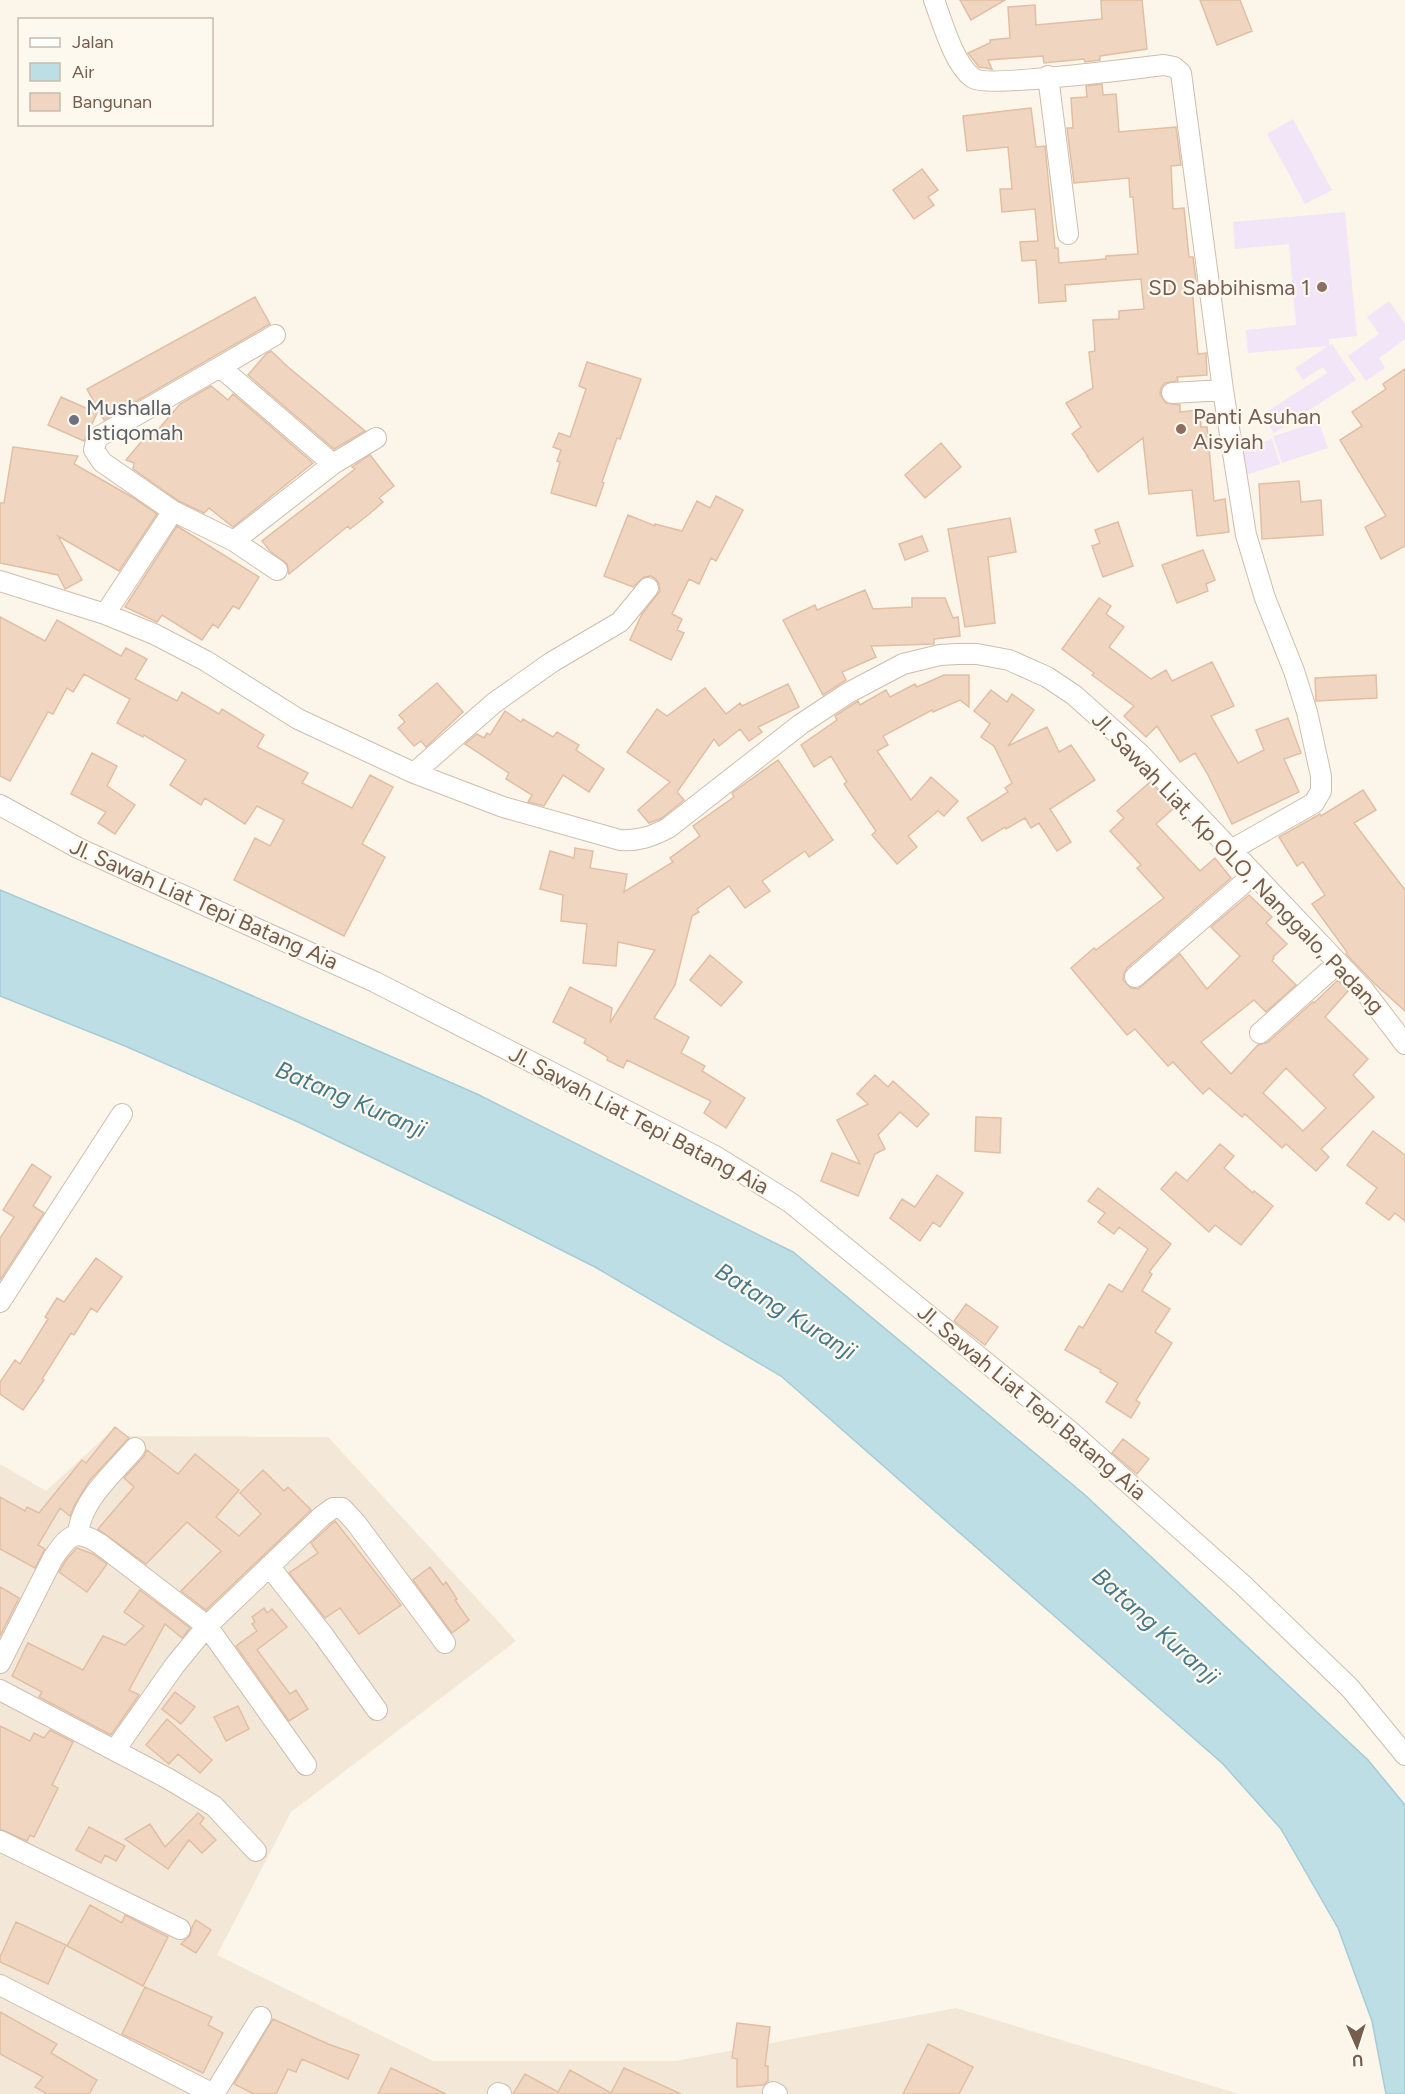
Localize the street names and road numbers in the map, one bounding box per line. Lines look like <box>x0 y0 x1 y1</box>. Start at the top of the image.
street label: Jl. Sawah Liat, Kp OLO, Nanggalo, Padang <box>1086 706 1390 1020</box>
street label: Jl. Sawah Liat Tepi Batang Aia <box>66 833 342 975</box>
street label: Jl. Sawah Liat Tepi Batang Aia <box>504 1040 774 1200</box>
street label: Jl. Sawah Liat Tepi Batang Aia <box>912 1298 1152 1506</box>

